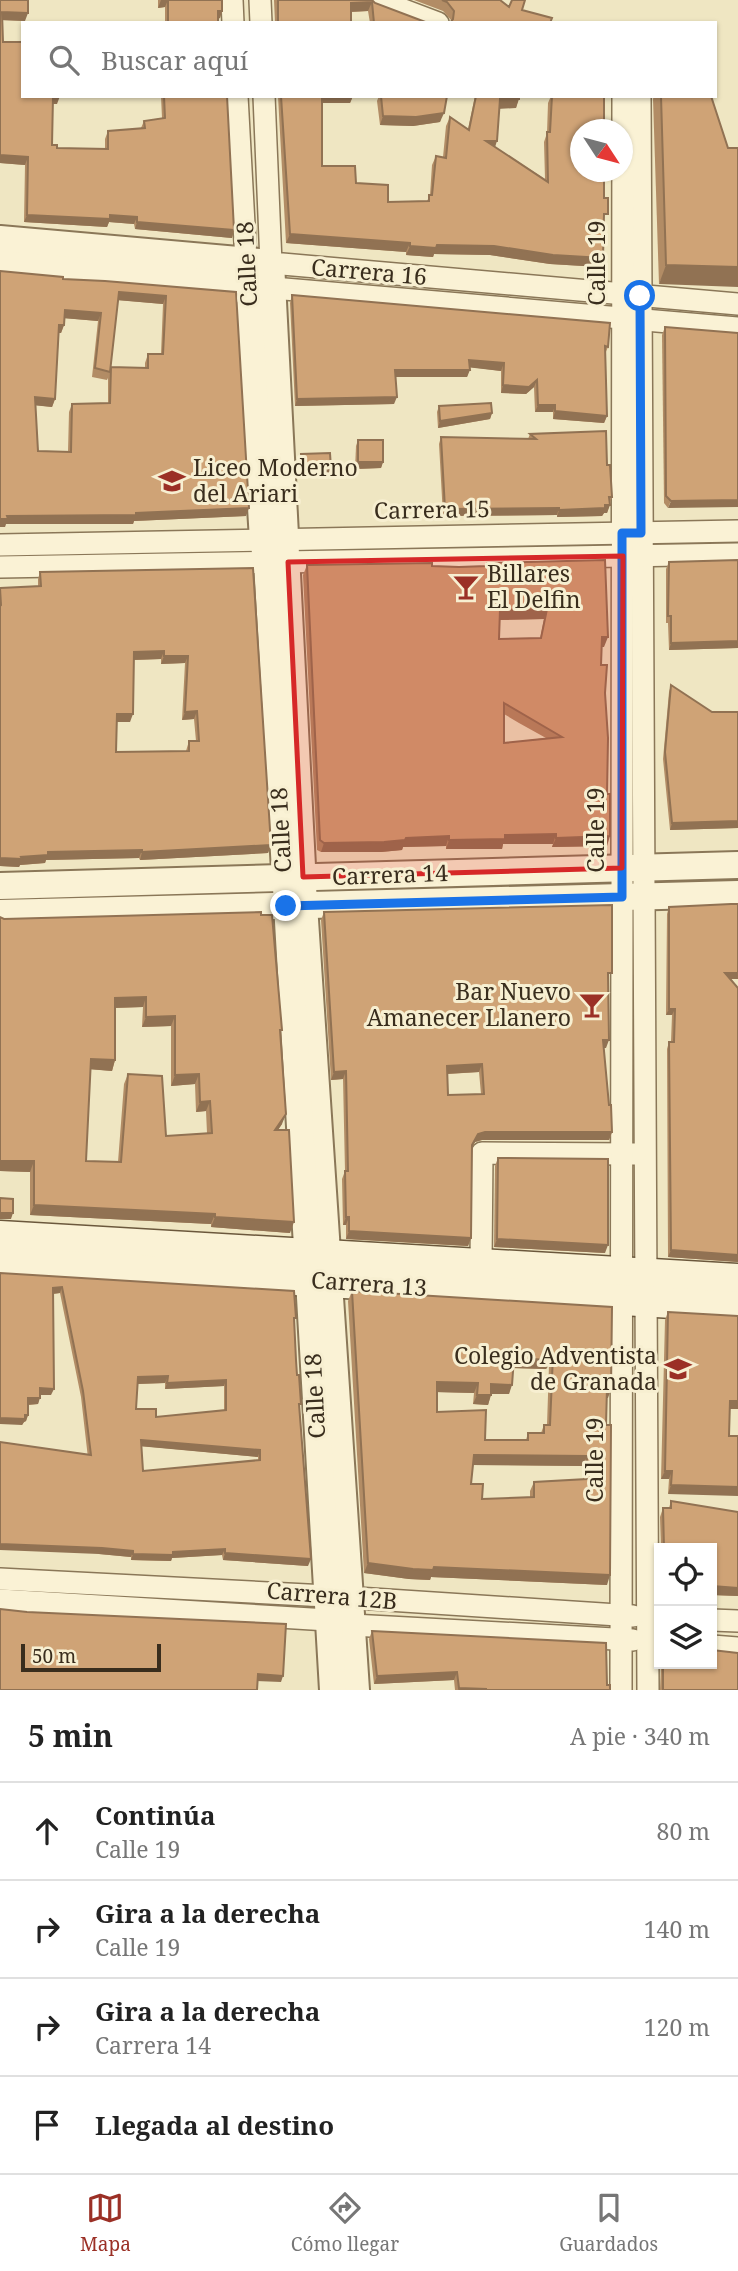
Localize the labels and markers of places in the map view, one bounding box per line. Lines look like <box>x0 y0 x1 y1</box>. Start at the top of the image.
place label: Liceo Moderno del Ariari <box>193 451 358 509</box>
school or university icon: Liceo Moderno del Ariari <box>157 466 187 496</box>
place label: Billares El Delfin <box>487 557 581 615</box>
bar icon: Billares El Delfin <box>451 572 481 602</box>
place label: Bar Nuevo Amanecer Llanero <box>367 975 571 1033</box>
bar icon: Bar Nuevo Amanecer Llanero <box>577 990 607 1020</box>
place label: Colegio Adventista de Granada <box>454 1339 657 1397</box>
school or university icon: Colegio Adventista de Granada <box>663 1354 693 1384</box>

